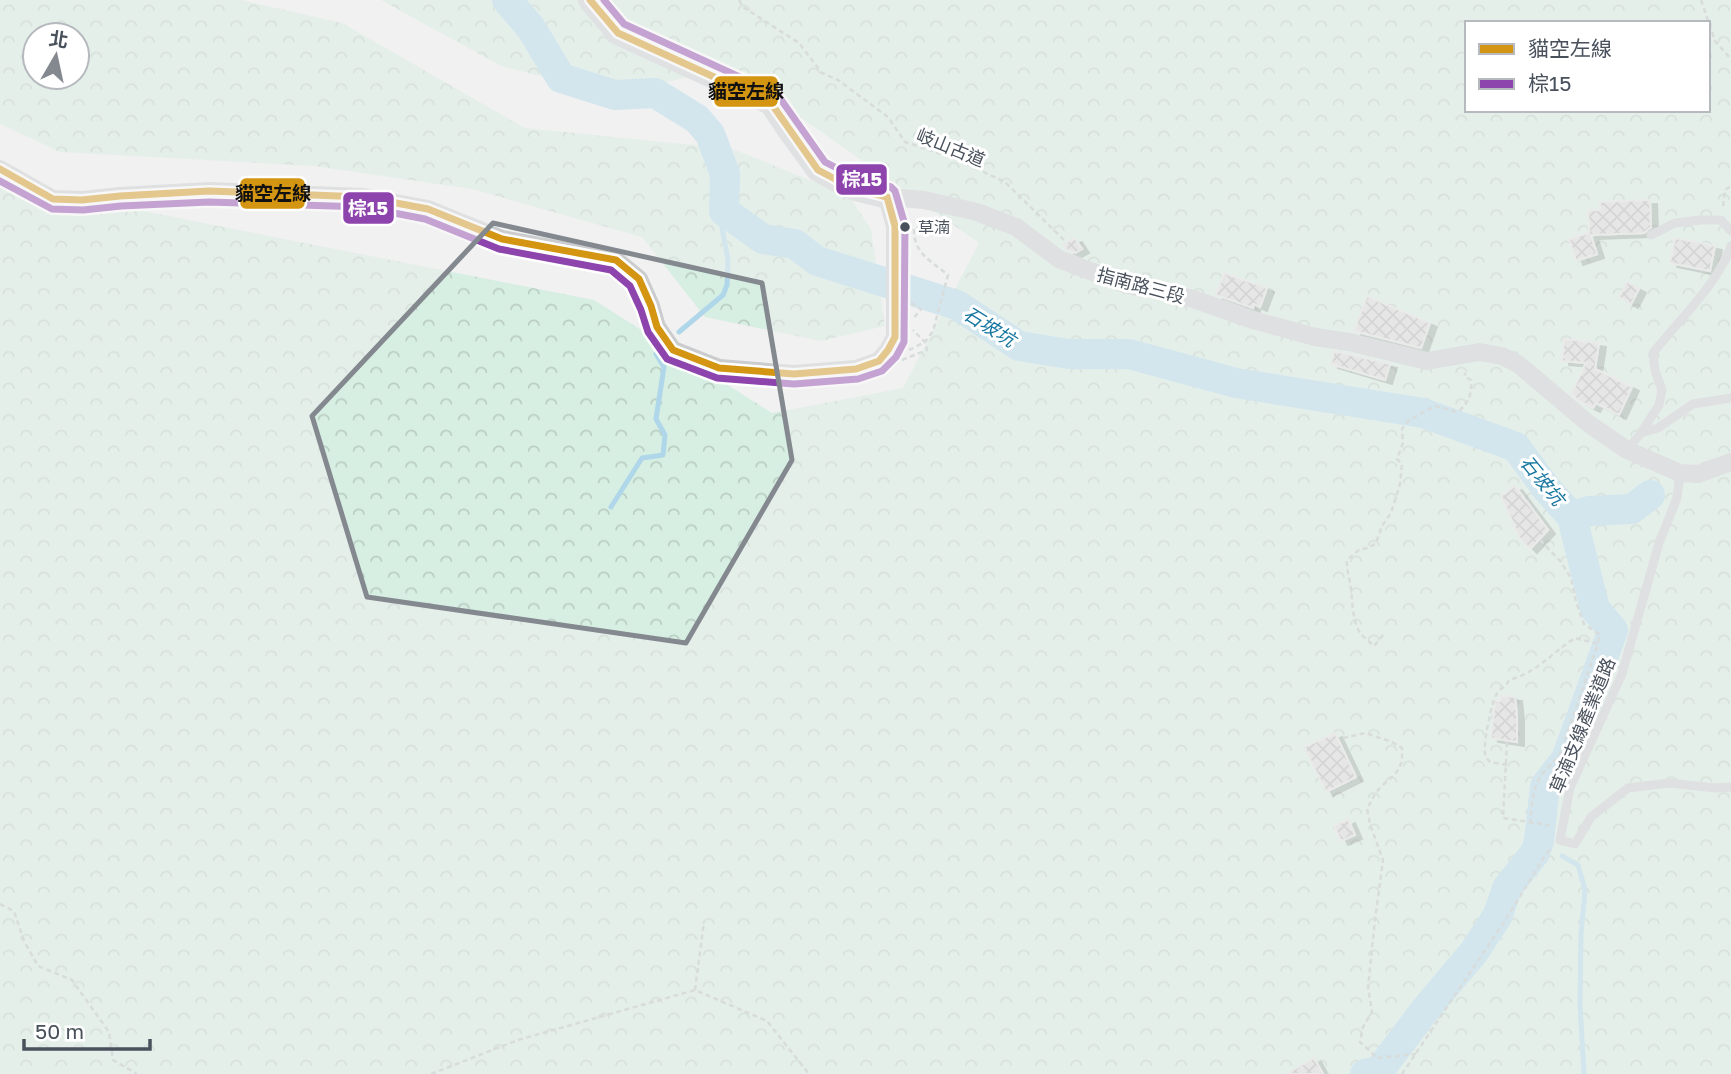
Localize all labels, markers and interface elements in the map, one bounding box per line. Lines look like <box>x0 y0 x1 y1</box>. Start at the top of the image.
north arrow <box>21 21 91 91</box>
legend <box>1465 21 1710 112</box>
text: 北 <box>48 26 70 52</box>
text: 貓空左線 <box>1528 35 1612 61</box>
text: 棕15 <box>1528 70 1571 96</box>
line badge: 貓空左線 <box>713 75 779 108</box>
text: 貓空左線 <box>708 79 784 102</box>
street label: 岐山古道 <box>914 123 988 171</box>
line badge: 棕15 <box>835 163 888 196</box>
text: 棕15 <box>842 167 882 190</box>
line badge: 貓空左線 <box>239 177 306 210</box>
text: 貓空左線 <box>235 181 311 204</box>
line badge: 棕15 <box>342 191 395 225</box>
text: 棕15 <box>348 196 388 219</box>
place label: 草湳 <box>918 217 950 237</box>
marker: 草湳 <box>898 220 912 234</box>
street label: 指南路三段 <box>1095 263 1187 307</box>
water label: 石坡坑 <box>960 301 1023 352</box>
water label: 石坡坑 <box>1516 451 1572 512</box>
street label: 草湳支線產業道路 <box>1545 654 1619 796</box>
scale bar <box>24 1007 150 1052</box>
text: 50 m <box>35 1018 84 1044</box>

